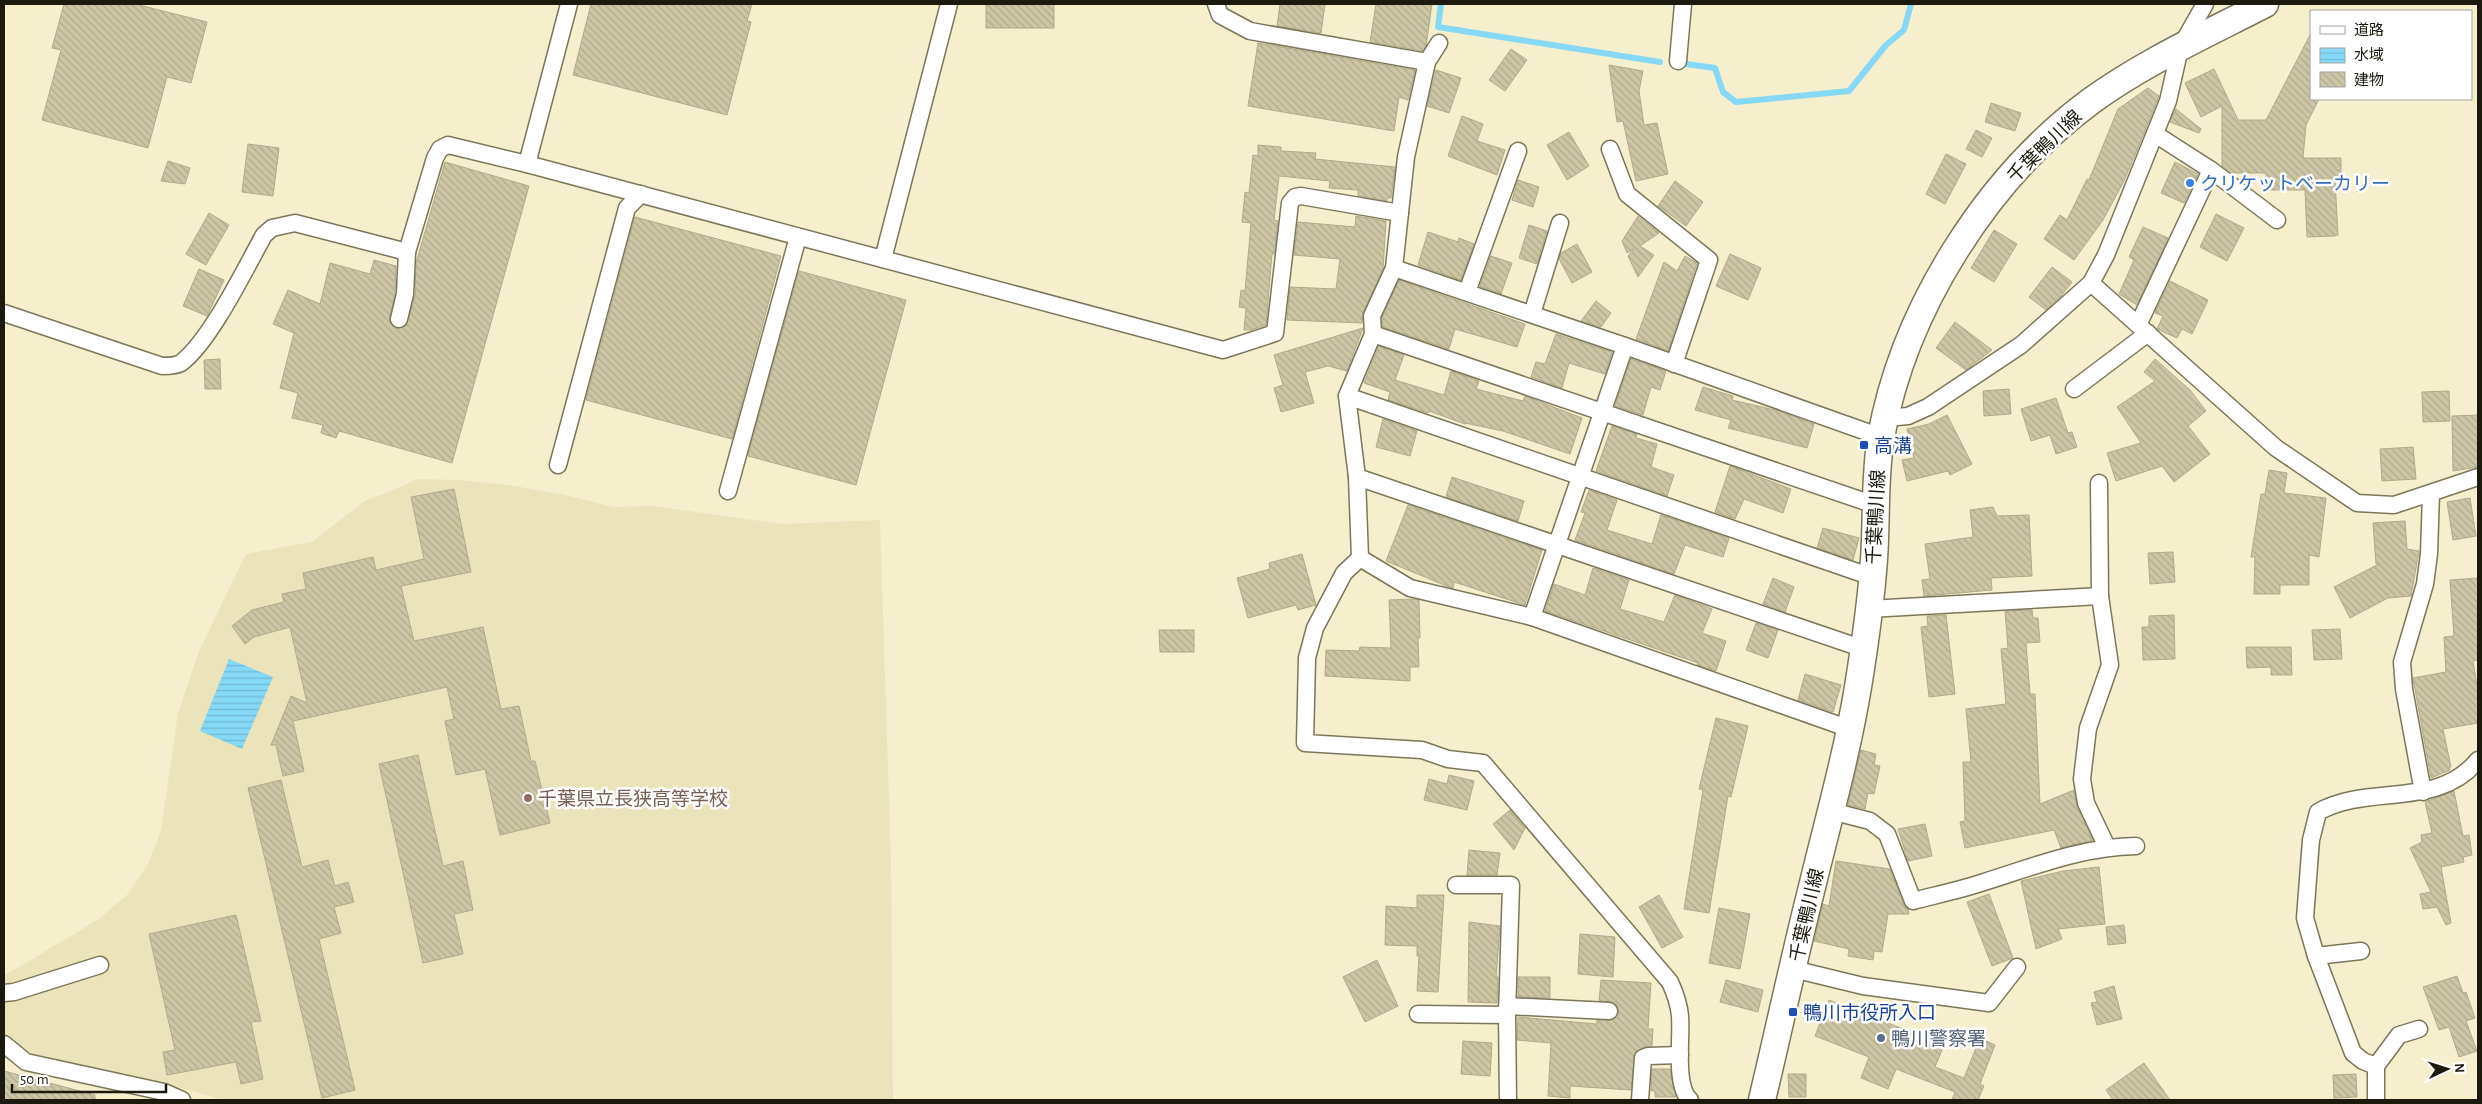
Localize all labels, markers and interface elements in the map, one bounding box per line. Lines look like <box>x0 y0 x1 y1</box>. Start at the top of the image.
legend <box>2310 10 2472 100</box>
text: 道路 <box>2354 22 2384 38</box>
text: 水域 <box>2354 47 2384 63</box>
text: 建物 <box>2354 72 2384 88</box>
street label: 千葉鴨川線 <box>2003 106 2086 187</box>
place label: クリケットベーカリー <box>2200 174 2390 194</box>
marker: クリケットベーカリー <box>2184 177 2196 189</box>
place label: 高溝 <box>1874 436 1912 456</box>
marker: 高溝 <box>1858 439 1870 451</box>
street label: 千葉鴨川線 <box>1863 469 1888 565</box>
place label: 千葉県立長狭高等学校 <box>538 788 728 809</box>
marker: 千葉県立長狭高等学校 <box>522 792 534 804</box>
street label: 千葉鴨川線 <box>1786 866 1827 964</box>
place label: 鴨川市役所入口 <box>1803 1002 1936 1023</box>
marker: 鴨川市役所入口 <box>1787 1006 1799 1018</box>
place label: 鴨川警察署 <box>1891 1028 1986 1049</box>
marker: 鴨川警察署 <box>1875 1032 1887 1044</box>
north arrow <box>2422 1044 2472 1094</box>
scale bar <box>12 1062 166 1094</box>
text: N <box>2452 1063 2466 1074</box>
text: 50 m <box>20 1072 49 1087</box>

